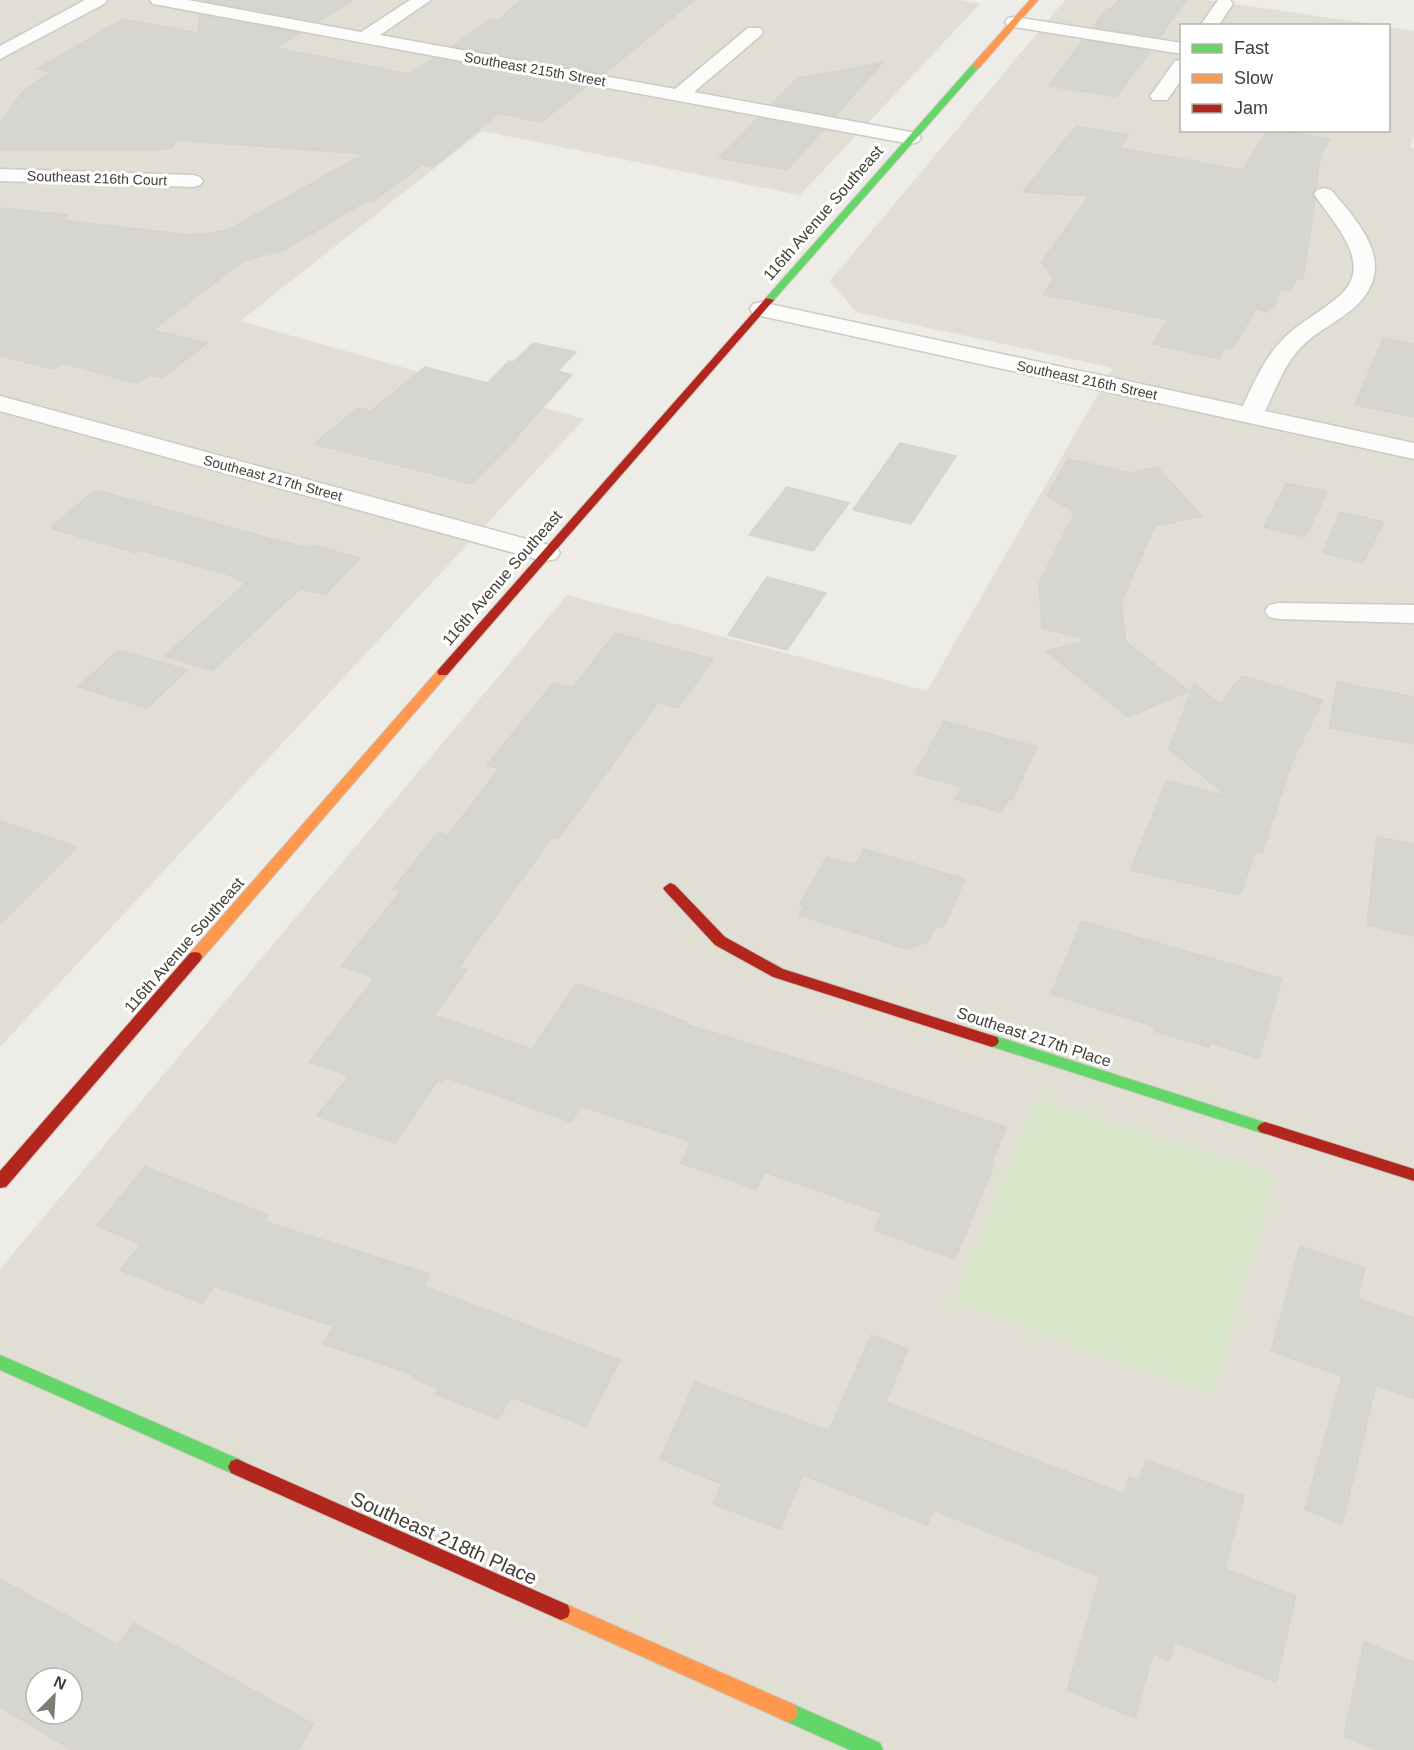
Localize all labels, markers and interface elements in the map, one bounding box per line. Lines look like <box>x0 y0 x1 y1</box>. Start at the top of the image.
legend <box>1180 24 1390 132</box>
text: Fast <box>1234 38 1269 58</box>
street label: Southeast 215th Street <box>463 49 607 89</box>
text: Slow <box>1234 68 1274 88</box>
text: Jam <box>1234 98 1268 118</box>
street label: 116th Avenue Southeast <box>760 142 886 284</box>
street label: Southeast 216th Court <box>27 168 167 188</box>
street label: Southeast 216th Street <box>1015 357 1159 403</box>
street label: Southeast 217th Street <box>202 452 344 504</box>
street label: 116th Avenue Southeast <box>439 507 565 649</box>
street label: 116th Avenue Southeast <box>121 874 247 1016</box>
street label: Southeast 217th Place <box>955 1004 1113 1070</box>
street label: Southeast 218th Place <box>348 1487 540 1589</box>
north arrow <box>24 1666 84 1726</box>
text: N <box>51 1673 69 1693</box>

